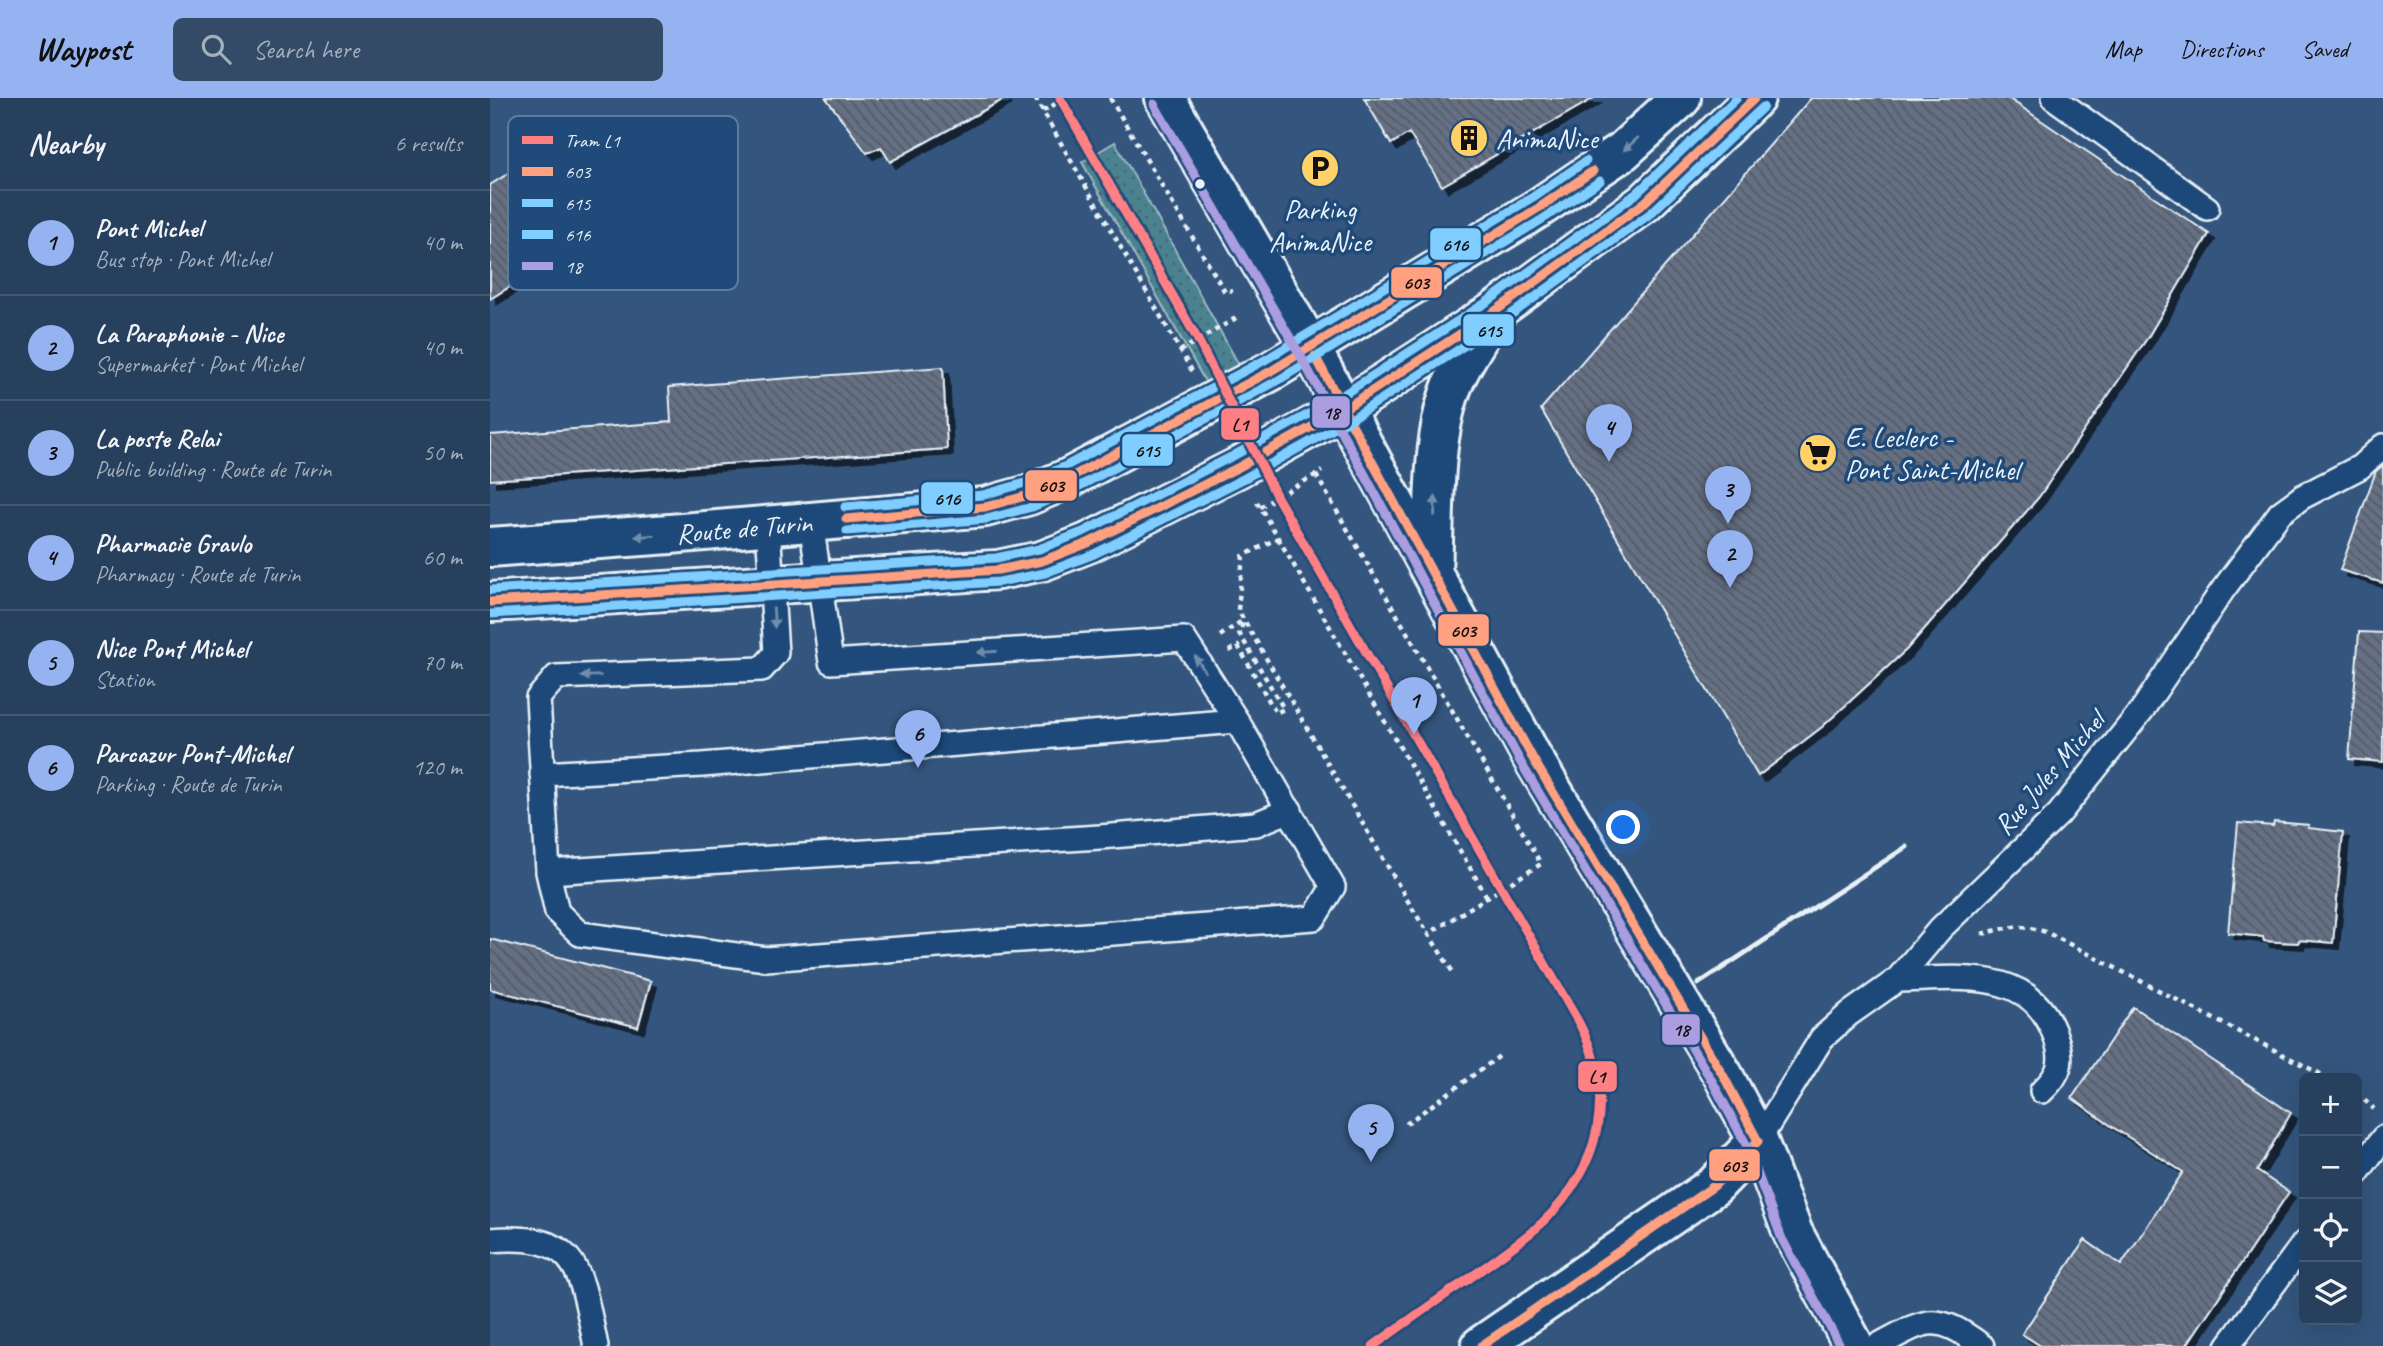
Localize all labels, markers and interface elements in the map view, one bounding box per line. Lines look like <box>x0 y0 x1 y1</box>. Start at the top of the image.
search box <box>173 18 663 81</box>
text: Waypost <box>35 28 131 70</box>
icon: search <box>197 30 235 68</box>
text: Search here <box>253 33 359 66</box>
text: Map <box>2105 34 2142 64</box>
text: Directions <box>2180 34 2263 64</box>
text: Saved <box>2301 34 2348 64</box>
legend <box>508 116 738 290</box>
building icon: AnimaNice <box>1448 117 1490 159</box>
place label: AnimaNice <box>1496 121 1599 156</box>
text: Nearby <box>28 125 104 163</box>
text: 6 results <box>395 129 462 158</box>
text: Tram L1 <box>565 129 622 153</box>
one-way arrow <box>1622 136 1640 152</box>
parking icon: Parking AnimaNice <box>1299 147 1341 189</box>
text: 603 <box>565 160 592 184</box>
unlabelled marker <box>1193 177 1207 191</box>
text: 615 <box>565 192 592 216</box>
place label: Parking AnimaNice <box>1269 192 1373 259</box>
text: Pont Michel <box>95 212 202 245</box>
text: 616 <box>565 223 592 247</box>
line badge: 616 <box>1429 227 1482 261</box>
text: 1 <box>46 228 56 257</box>
text: 40 m <box>423 228 462 257</box>
text: 616 <box>1442 233 1470 257</box>
text: Bus stop · Pont Michel <box>95 245 270 274</box>
text: 18 <box>565 255 585 279</box>
line badge: 603 <box>1390 266 1443 299</box>
text: 603 <box>1403 271 1431 295</box>
line badge: 615 <box>1462 313 1515 347</box>
text: La Paraphonie - Nice <box>95 317 284 350</box>
text: 615 <box>1476 319 1504 343</box>
text: 2 <box>46 333 56 362</box>
text: 40 m <box>423 333 462 362</box>
text: Supermarket · Pont Michel <box>95 350 301 379</box>
line badge: 18 <box>1311 395 1351 429</box>
text: 18 <box>1322 401 1342 425</box>
pin: 4 <box>1586 404 1632 462</box>
line badge: L1 <box>1220 407 1260 441</box>
text: L1 <box>1232 413 1251 437</box>
place label: E. Leclerc - Pont Saint-Michel <box>1845 420 2024 487</box>
text: La poste Relai <box>95 422 219 455</box>
supermarket icon: E. Leclerc - Pont Saint-Michel <box>1797 432 1839 474</box>
line badge: 615 <box>1121 433 1174 467</box>
text: 3 <box>46 438 56 467</box>
text: 50 m <box>423 438 462 467</box>
text: 615 <box>1134 439 1162 463</box>
text: Public building · Route de Turin <box>95 455 331 484</box>
pin: 3 <box>1705 466 1751 524</box>
line badge: 603 <box>1024 469 1078 502</box>
text: 603 <box>1038 474 1066 498</box>
line badge: 616 <box>920 481 974 515</box>
text: 616 <box>934 487 962 511</box>
one-way arrow <box>1430 495 1441 517</box>
street label: Route de Turin <box>675 505 815 551</box>
text: Pharmacie Gravlo <box>95 527 251 560</box>
pin: 2 <box>1707 530 1753 588</box>
one-way arrow <box>634 531 656 542</box>
text: 4 <box>46 543 56 572</box>
text: 60 m <box>423 543 462 572</box>
text: Pharmacy · Route de Turin <box>95 560 300 589</box>
one-way arrow <box>768 607 779 629</box>
line badge: 603 <box>1437 613 1490 647</box>
text: 603 <box>1450 619 1478 643</box>
text: Nice Pont Michel <box>95 632 248 665</box>
one-way arrow <box>975 646 997 657</box>
text: 5 <box>46 648 56 677</box>
text: 70 m <box>423 648 462 677</box>
one-way arrow <box>1193 654 1206 674</box>
text: Station <box>95 665 155 694</box>
one-way arrow <box>579 670 601 681</box>
pin: 1 <box>1391 677 1437 735</box>
street label: Rue Jules Michel <box>1986 700 2116 842</box>
pin: 6 <box>895 710 941 768</box>
text: Parcazur Pont-Michel <box>95 737 290 770</box>
text: 6 <box>46 753 56 782</box>
text: 120 m <box>413 753 462 782</box>
text: Parking · Route de Turin <box>95 770 282 799</box>
your location <box>1606 810 1640 844</box>
line badge: 18 <box>1661 1013 1701 1046</box>
text: 18 <box>1672 1018 1692 1042</box>
line badge: L1 <box>1577 1060 1618 1093</box>
text: L1 <box>1589 1065 1608 1089</box>
map controls <box>2299 1073 2362 1325</box>
button: + <box>2299 1073 2362 1136</box>
pin: 5 <box>1348 1104 1394 1162</box>
button: − <box>2299 1136 2362 1199</box>
line badge: 603 <box>1708 1148 1761 1182</box>
text: 603 <box>1721 1154 1749 1178</box>
button: locate <box>2299 1199 2362 1262</box>
button: layers <box>2299 1262 2362 1325</box>

